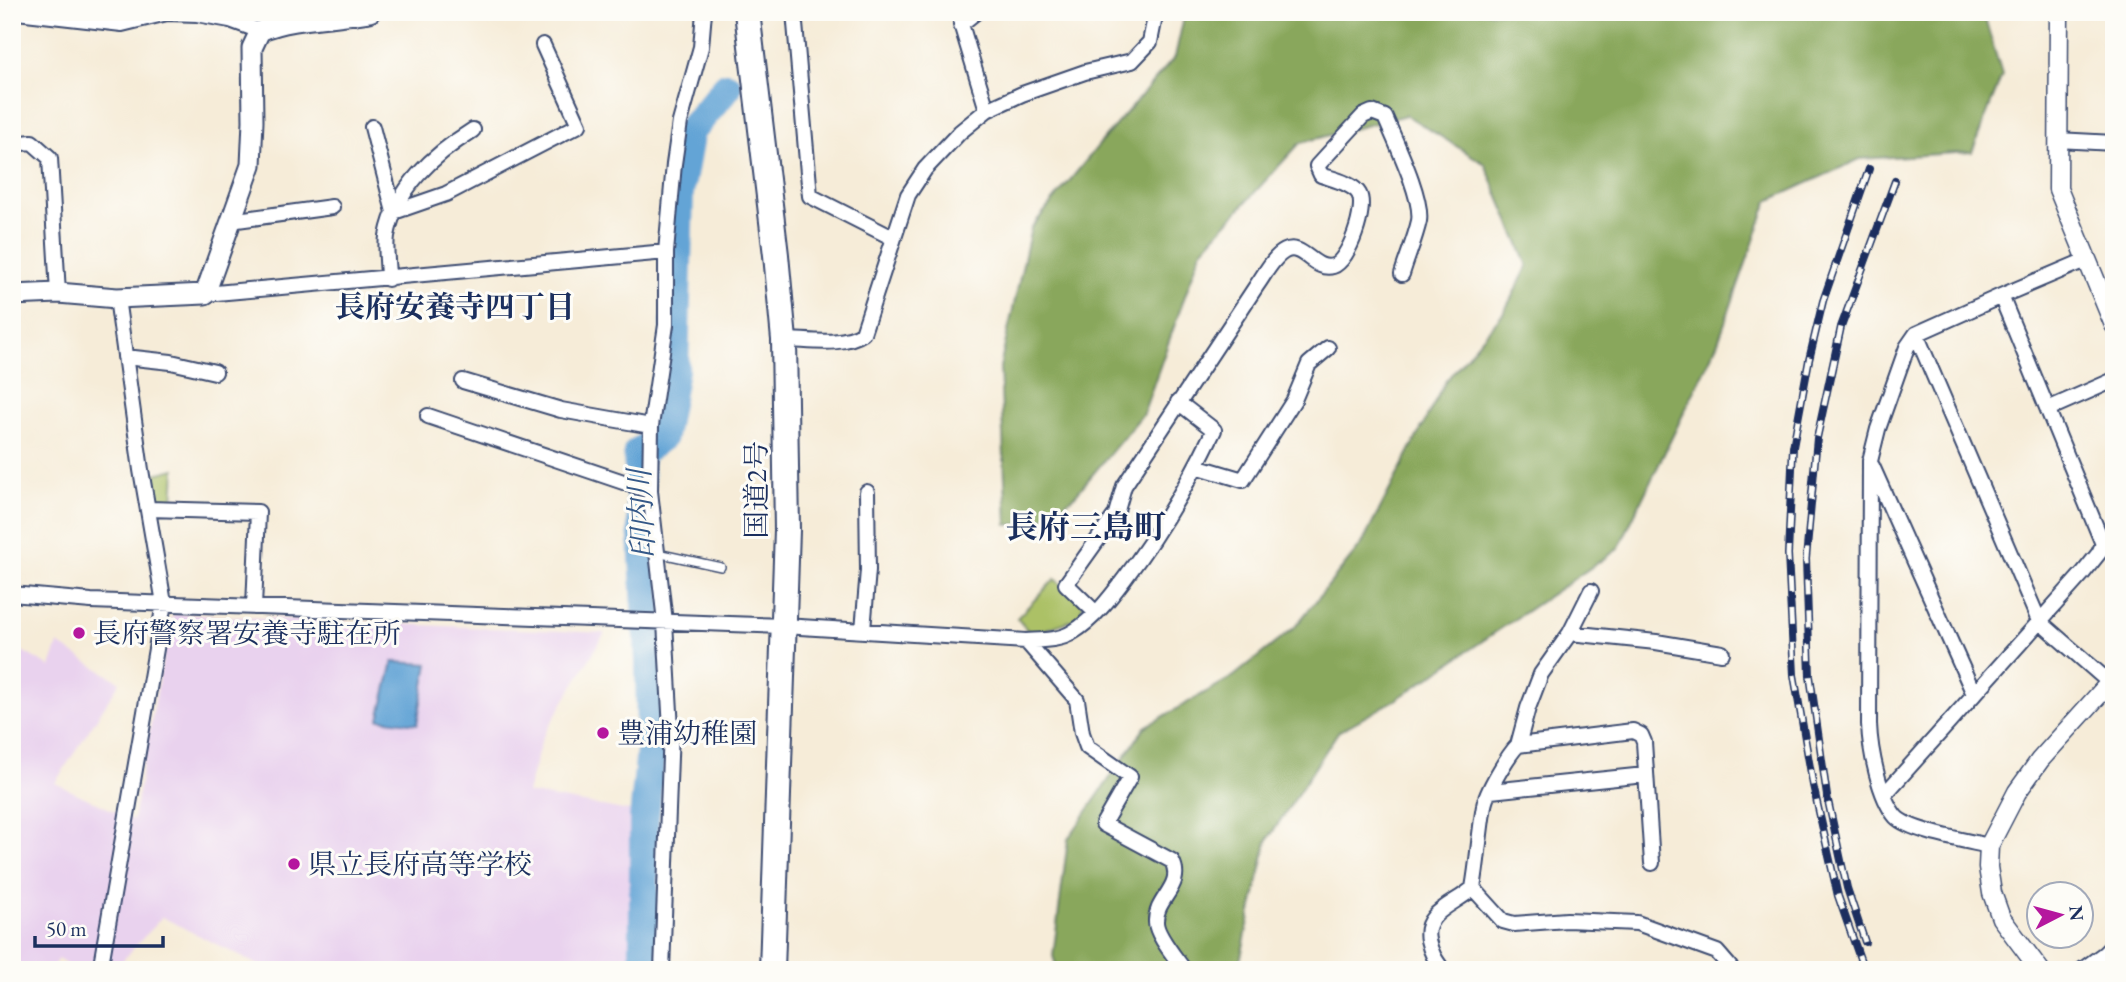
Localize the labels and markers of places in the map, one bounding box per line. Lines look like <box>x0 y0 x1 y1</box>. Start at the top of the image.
place label: 長府警察署安養寺駐在所 <box>93 615 401 651</box>
marker: 長府警察署安養寺駐在所 <box>71 625 87 641</box>
place label: 豊浦幼稚園 <box>617 715 757 751</box>
marker: 豊浦幼稚園 <box>595 725 611 741</box>
place label: 県立長府高等学校 <box>308 846 532 882</box>
marker: 県立長府高等学校 <box>286 856 302 872</box>

